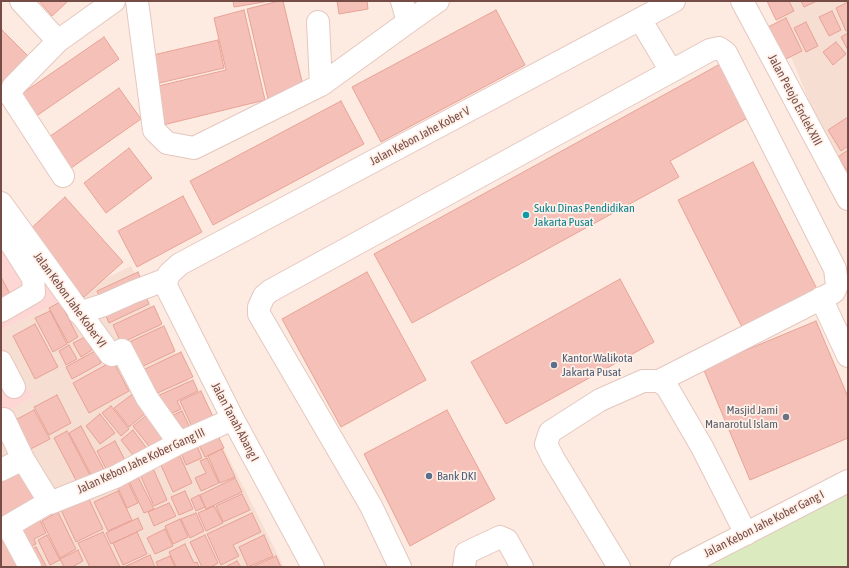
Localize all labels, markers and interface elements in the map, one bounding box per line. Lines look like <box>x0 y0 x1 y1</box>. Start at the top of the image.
street label: Jalan Petojo Enclek XIII <box>765 52 825 148</box>
street label: Jalan Kebon Jahe Kober V <box>367 104 473 168</box>
place label: Suku Dinas Pendidikan Jakarta Pusat <box>534 201 635 229</box>
marker: Suku Dinas Pendidikan Jakarta Pusat <box>521 210 531 220</box>
street label: Jalan Kebon Jahe Kober VI <box>31 249 109 351</box>
place label: Kantor Walikota Jakarta Pusat <box>562 351 633 379</box>
marker: Kantor Walikota Jakarta Pusat <box>549 360 559 370</box>
street label: Jalan Tanah Abang I <box>208 380 262 464</box>
place label: Masjid Jami Manarotul Islam <box>705 403 778 431</box>
marker: Masjid Jami Manarotul Islam <box>781 412 791 422</box>
street label: Jalan Kebon Jahe Kober Gang III <box>75 425 207 497</box>
place label: Bank DKI <box>437 469 477 483</box>
marker: Bank DKI <box>424 471 434 481</box>
street label: Jalan Kebon Jahe Kober Gang I <box>701 487 827 561</box>

